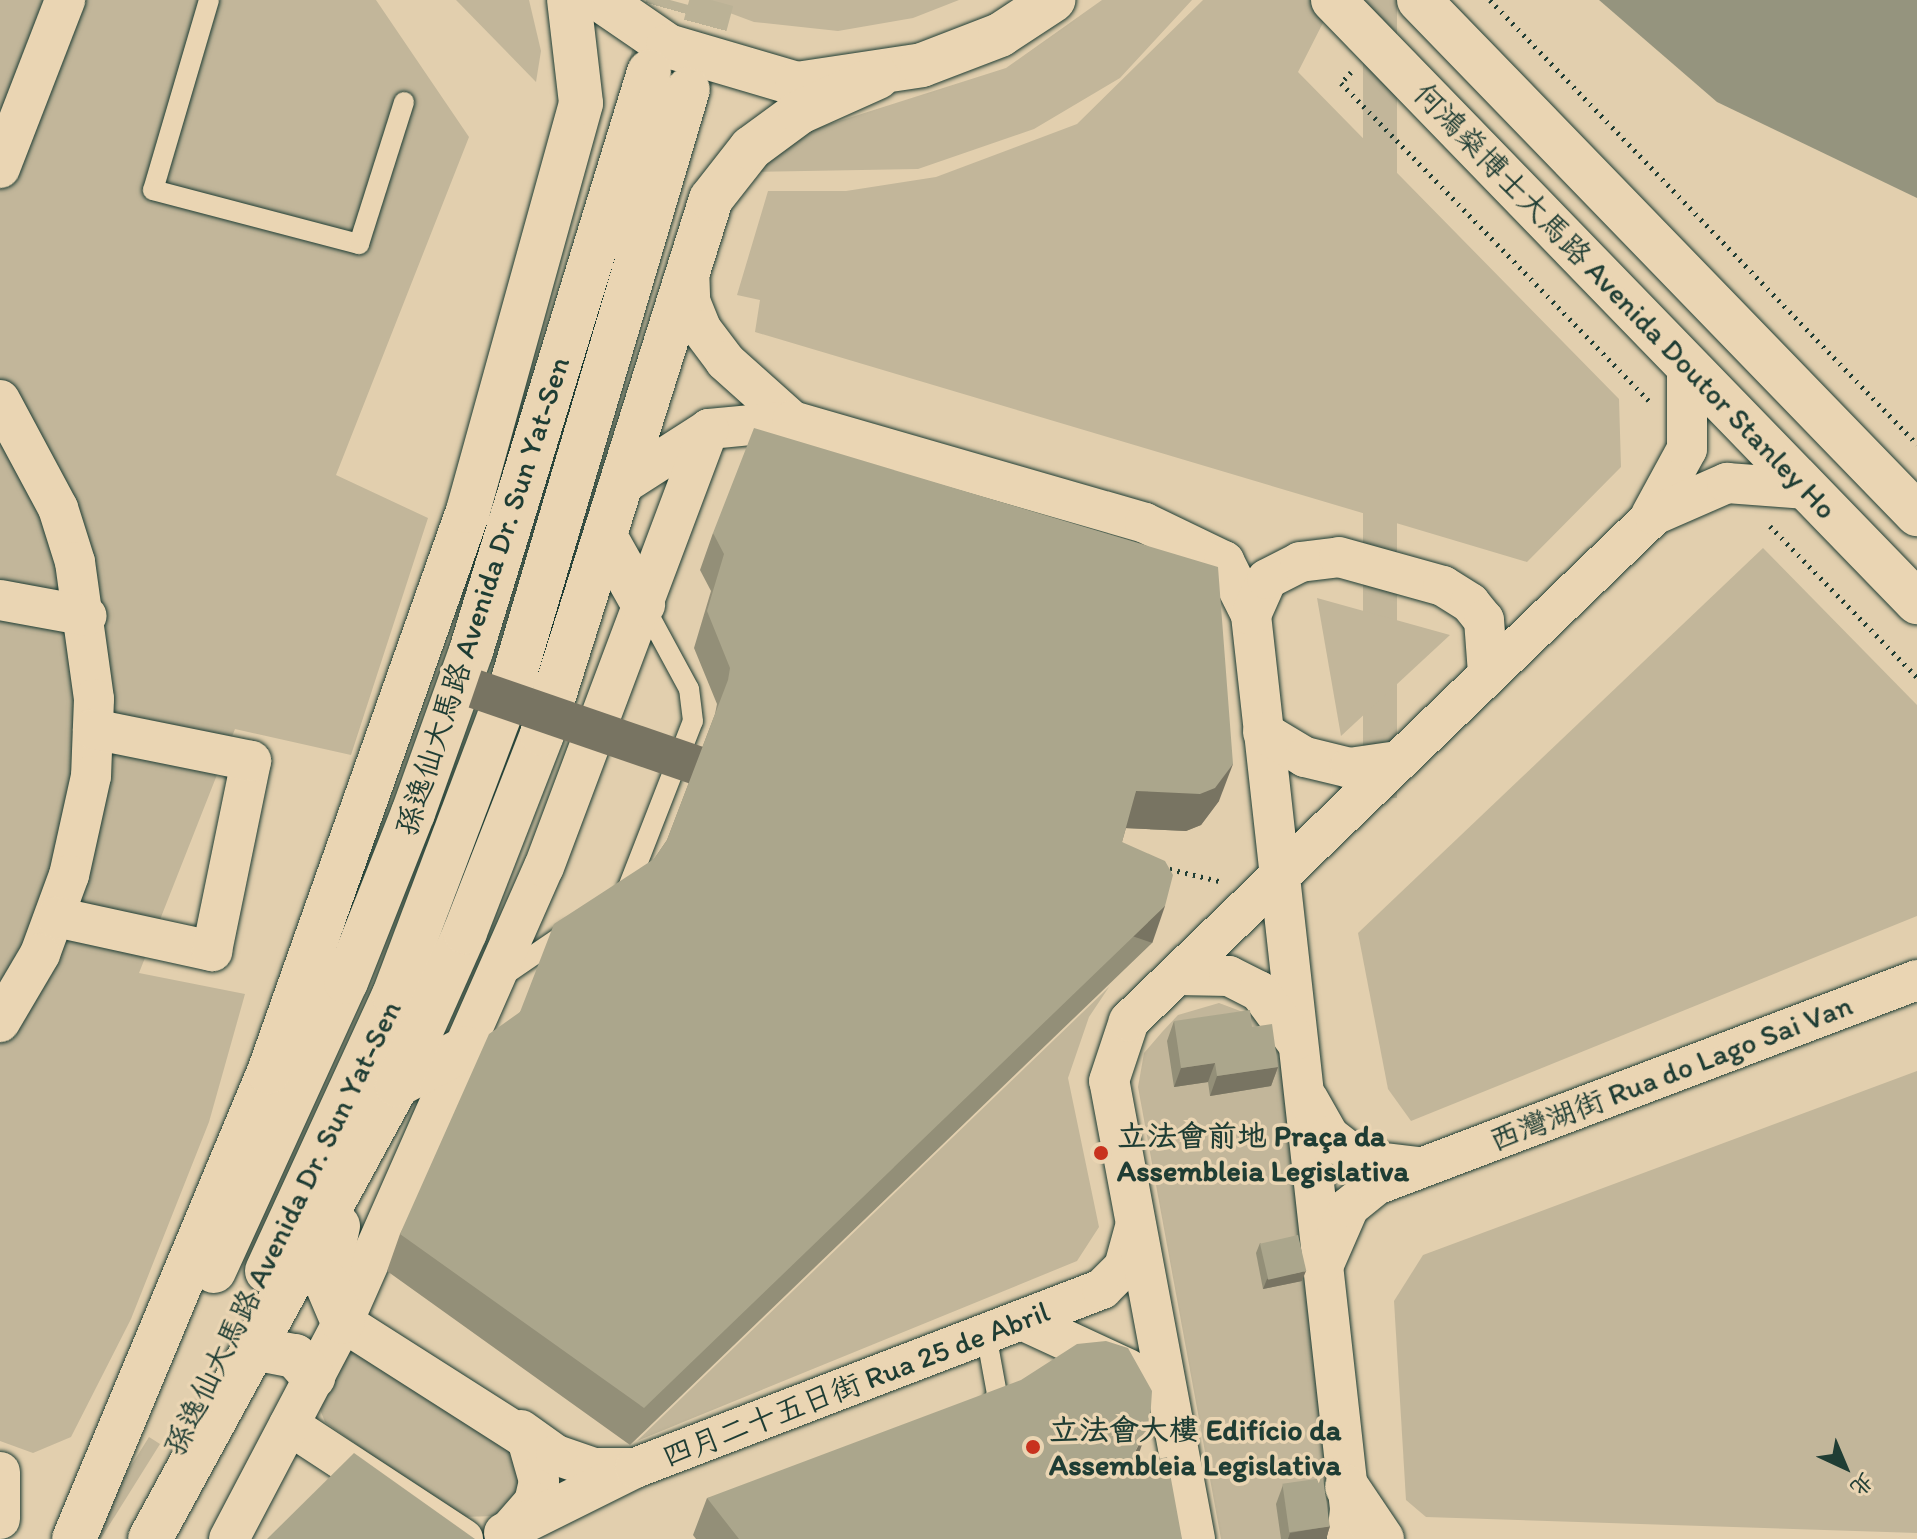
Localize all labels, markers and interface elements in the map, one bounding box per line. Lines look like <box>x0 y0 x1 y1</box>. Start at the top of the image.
street label: 何鴻燊博士大馬路 Avenida Doutor Stanley Ho <box>1407 76 1843 526</box>
street label: 孫逸仙大馬路 Avenida Dr. Sun Yat-Sen <box>389 353 577 839</box>
street label: 西灣湖街 Rua do Lago Sai Van <box>1484 987 1858 1159</box>
street label: 孫逸仙大馬路 Avenida Dr. Sun Yat-Sen <box>157 995 409 1461</box>
place label: 立法會前地 Praça da Assembleia Legislativa <box>1117 1118 1408 1188</box>
marker: 立法會前地 Praça da Assembleia Legislativa <box>1092 1144 1110 1162</box>
street label: 四月二十五日街 Rua 25 de Abril <box>658 1294 1054 1474</box>
place label: 立法會大樓 Edifício da Assembleia Legislativa <box>1049 1412 1341 1482</box>
north arrow <box>1805 1427 1885 1507</box>
marker: 立法會大樓 Edifício da Assembleia Legislativa <box>1024 1438 1042 1456</box>
text: 北 <box>1845 1467 1879 1502</box>

